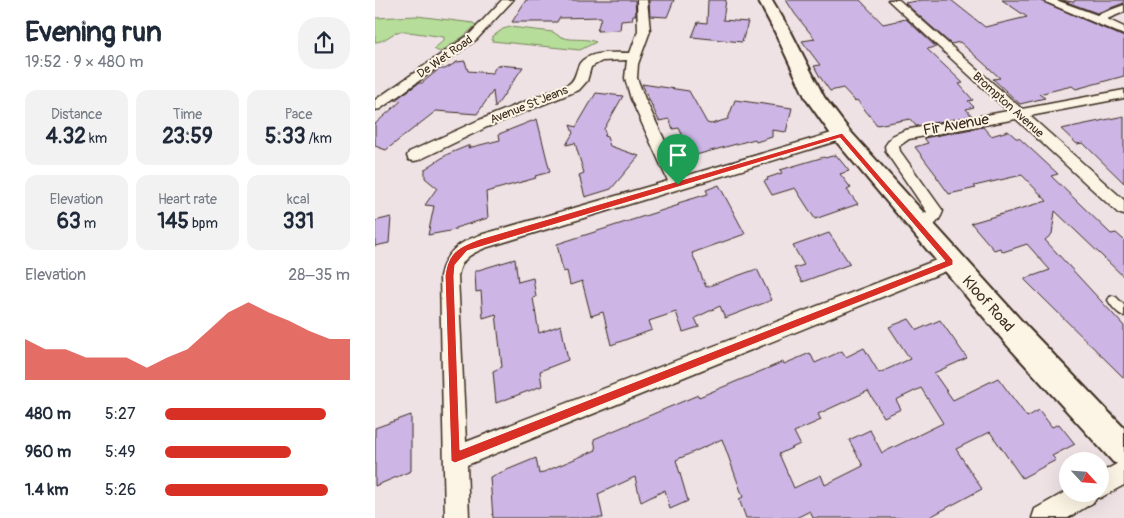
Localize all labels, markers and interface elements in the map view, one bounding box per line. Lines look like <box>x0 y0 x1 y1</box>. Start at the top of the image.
text: Evening run <box>25 15 162 50</box>
button: share <box>298 17 350 69</box>
street label: De Wet Road <box>414 32 476 82</box>
text: 19:52 · 9 × 480 m <box>25 52 143 72</box>
street label: Brompton Avenue <box>969 69 1047 141</box>
street label: Avenue St Jeans <box>488 82 571 127</box>
text: Distance <box>51 106 102 123</box>
text: Time <box>173 106 202 123</box>
text: Pace <box>285 106 312 123</box>
street label: Fir Avenue <box>922 110 991 140</box>
text: 4.32 <box>46 123 86 150</box>
text: 23:59 <box>162 123 213 150</box>
text: 5:33 <box>265 123 306 150</box>
text: km <box>86 130 107 147</box>
text: /km <box>306 130 332 147</box>
pin <box>657 134 699 185</box>
icon: arrive <box>664 141 692 169</box>
text: Elevation <box>50 191 103 208</box>
text: Heart rate <box>158 191 217 208</box>
text: kcal <box>287 191 310 208</box>
text: 63 <box>57 208 81 235</box>
text: 145 <box>157 208 189 235</box>
text: 331 <box>283 208 314 235</box>
text: m <box>81 215 96 232</box>
text: bpm <box>189 215 218 232</box>
text: Elevation <box>25 265 86 285</box>
text: 28–35 m <box>288 265 350 285</box>
street label: Kloof Road <box>958 272 1018 336</box>
text: 480 m <box>25 404 71 424</box>
text: 5:27 <box>105 404 135 424</box>
text: 960 m <box>25 442 71 462</box>
text: 5:49 <box>105 442 135 462</box>
north arrow <box>1059 452 1109 502</box>
map controls <box>1059 452 1109 502</box>
text: 1.4 km <box>25 480 68 500</box>
text: 5:26 <box>105 480 136 500</box>

